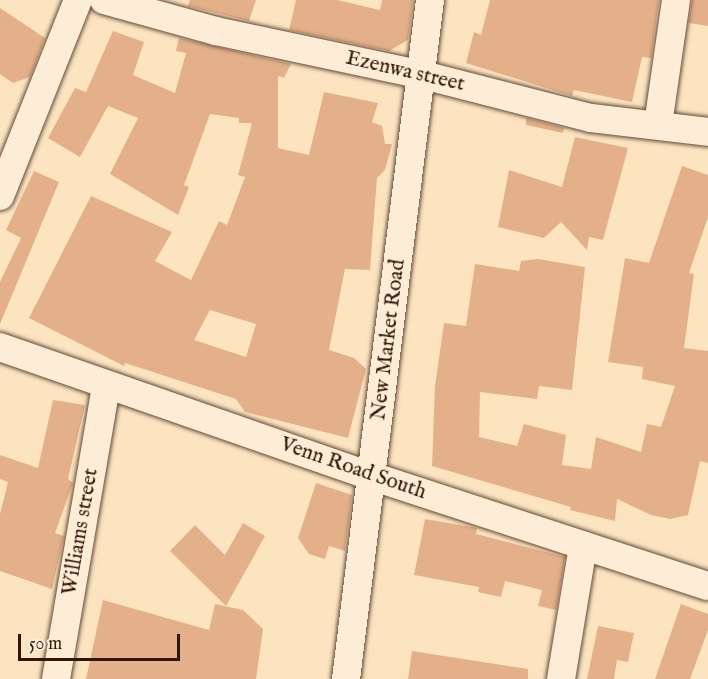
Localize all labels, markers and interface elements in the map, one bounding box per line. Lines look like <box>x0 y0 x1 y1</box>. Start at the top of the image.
street label: Ezenwa street <box>343 46 467 98</box>
street label: New Market Road <box>367 258 411 422</box>
street label: Venn Road South <box>277 432 429 506</box>
street label: Williams street <box>57 466 105 598</box>
scale bar <box>21 622 183 660</box>
text: 50 m <box>29 633 62 656</box>

